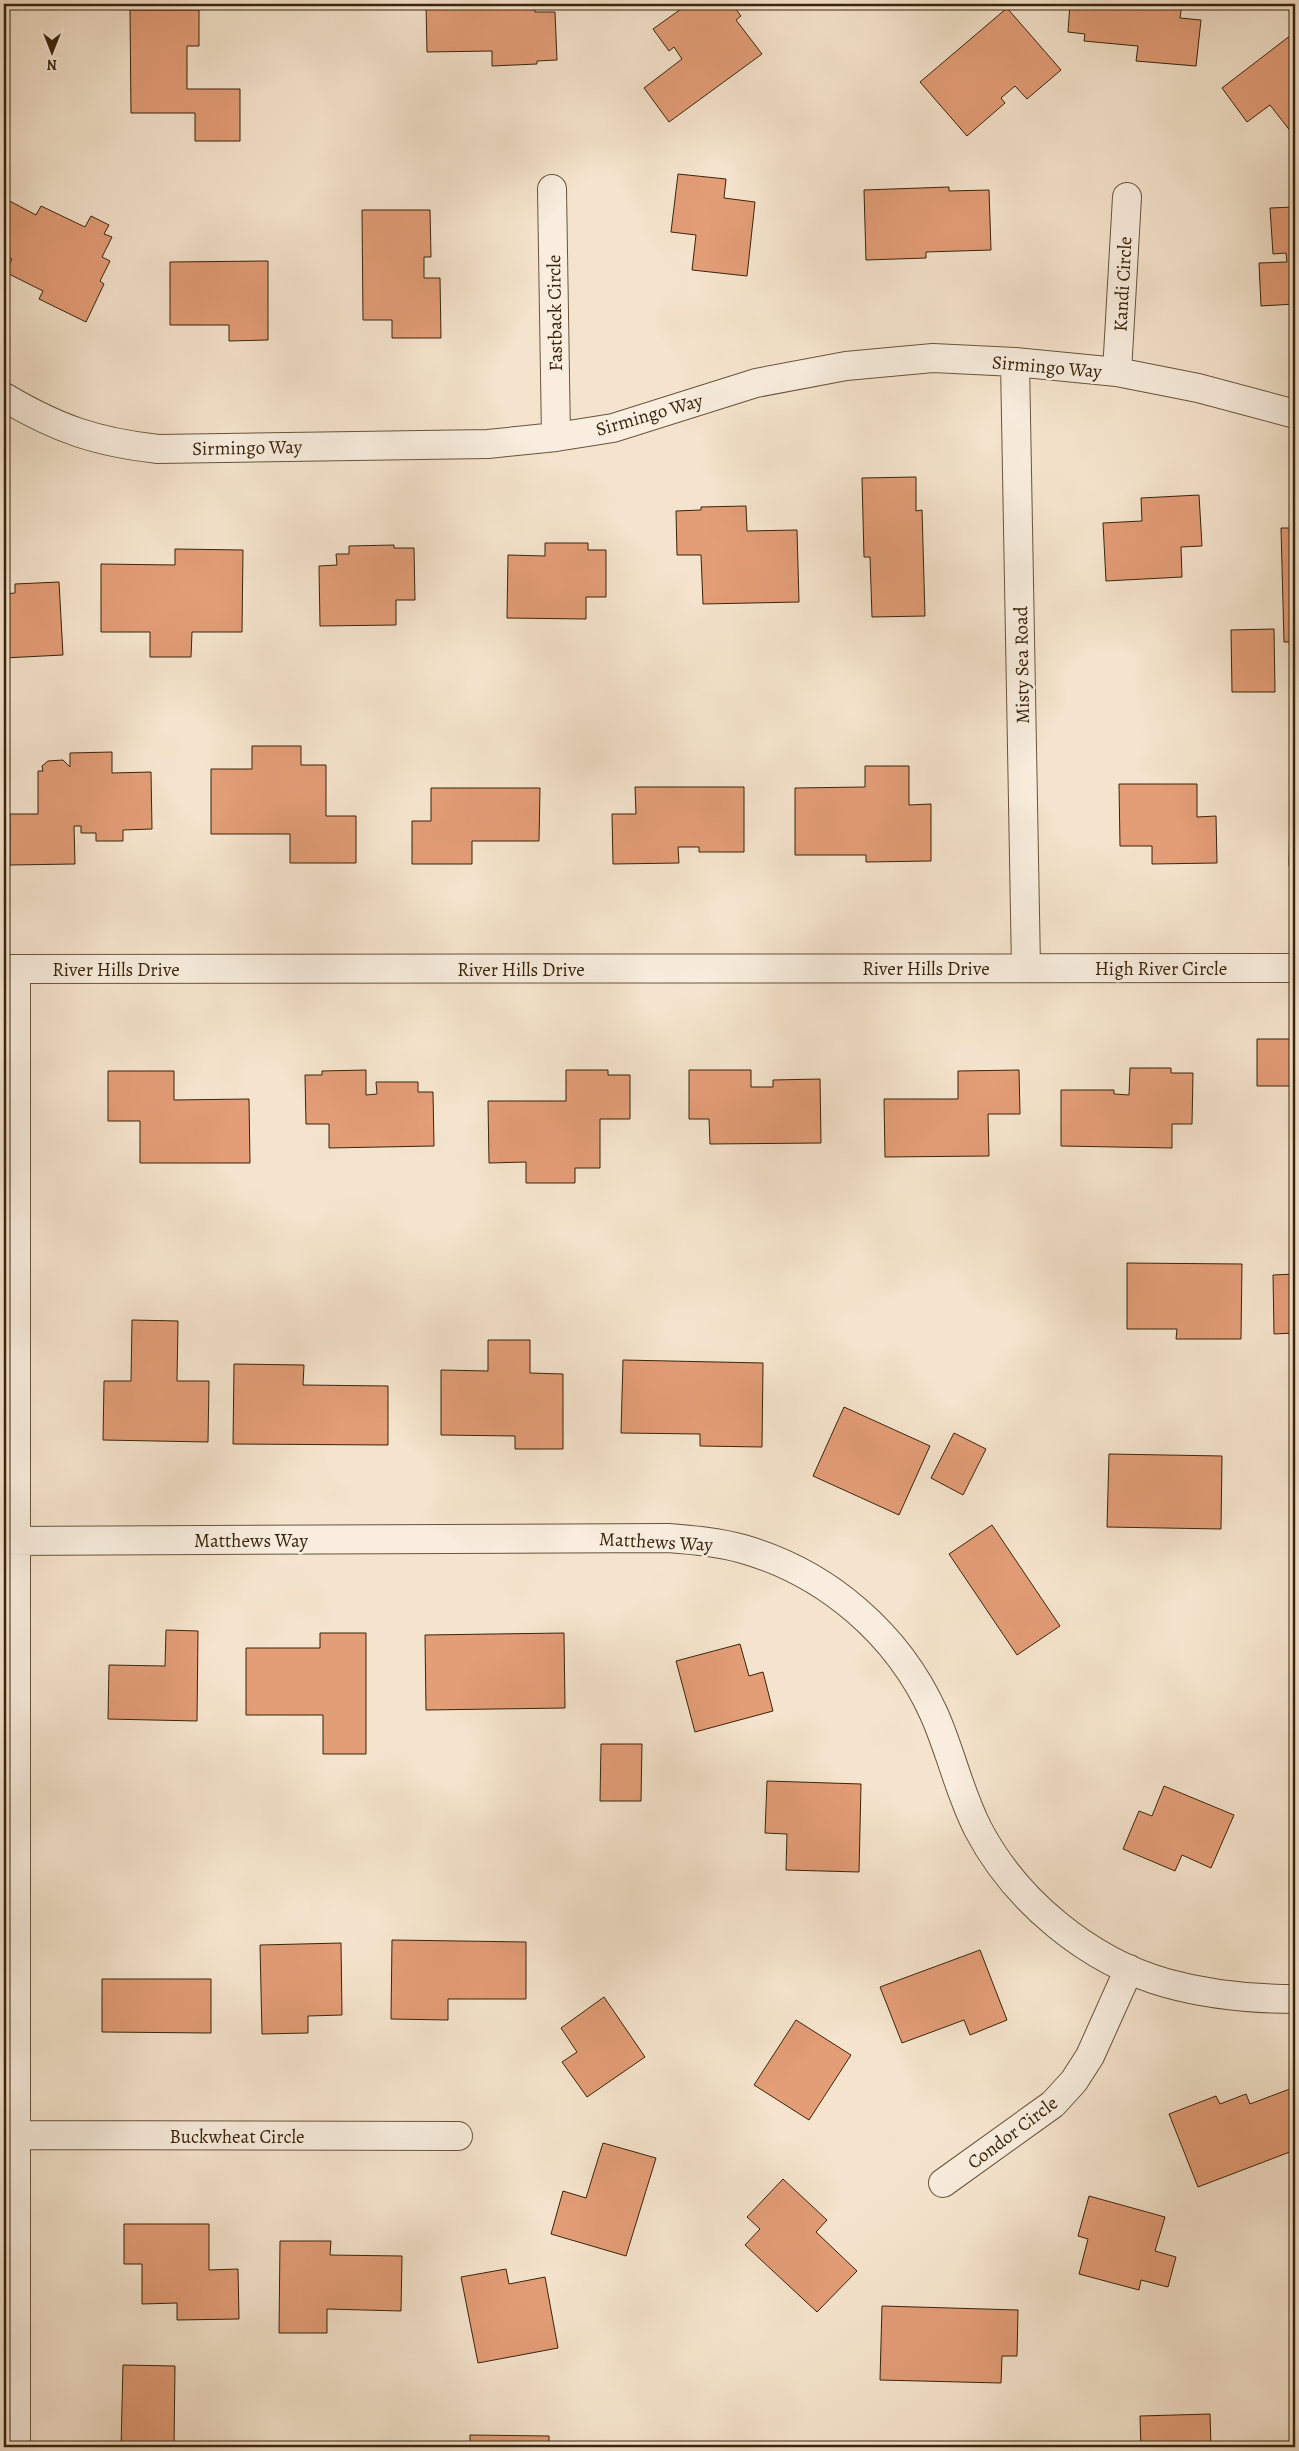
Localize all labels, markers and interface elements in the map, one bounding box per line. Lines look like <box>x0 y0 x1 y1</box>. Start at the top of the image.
north arrow <box>28 28 78 78</box>
text: N <box>47 55 57 74</box>
street label: Kandi Circle <box>1108 236 1138 332</box>
street label: Fastback Circle <box>541 254 569 372</box>
street label: Sirmingo Way <box>991 349 1103 385</box>
street label: Sirmingo Way <box>593 387 706 443</box>
street label: Sirmingo Way <box>192 434 303 462</box>
street label: Misty Sea Road <box>1008 605 1036 724</box>
street label: River Hills Drive <box>862 956 990 982</box>
street label: High River Circle <box>1095 956 1227 982</box>
street label: River Hills Drive <box>52 957 180 983</box>
street label: River Hills Drive <box>457 957 585 983</box>
street label: Matthews Way <box>598 1526 714 1558</box>
street label: Matthews Way <box>194 1528 308 1554</box>
street label: Condor Circle <box>962 2090 1063 2175</box>
street label: Buckwheat Circle <box>169 2124 305 2150</box>

